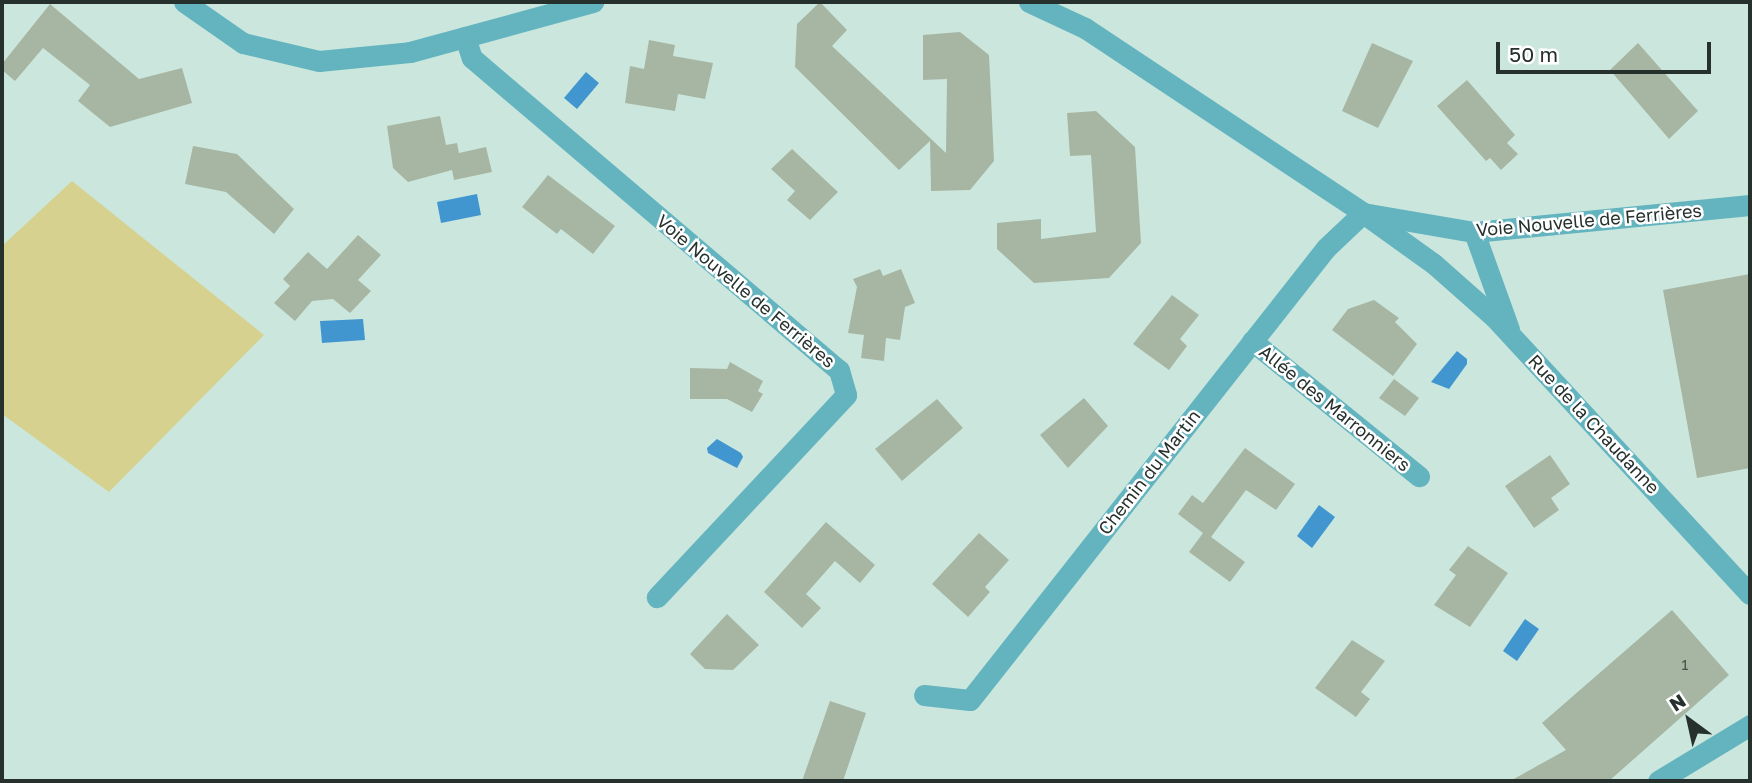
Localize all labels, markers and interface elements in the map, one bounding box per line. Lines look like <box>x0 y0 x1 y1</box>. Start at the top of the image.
scale bar <box>1500 28 1715 72</box>
text: 50 m <box>1509 41 1558 67</box>
street label: Voie Nouvelle de Ferrières <box>1475 199 1703 241</box>
street label: Voie Nouvelle de Ferrières <box>652 210 840 372</box>
street label: Allée des Marronniers <box>1255 340 1415 476</box>
street label: Rue de la Chaudanne <box>1524 350 1664 498</box>
street label: Chemin du Martin <box>1093 405 1205 539</box>
house number: 1 <box>1682 657 1688 673</box>
north arrow <box>1654 685 1724 755</box>
text: N <box>1665 688 1690 716</box>

